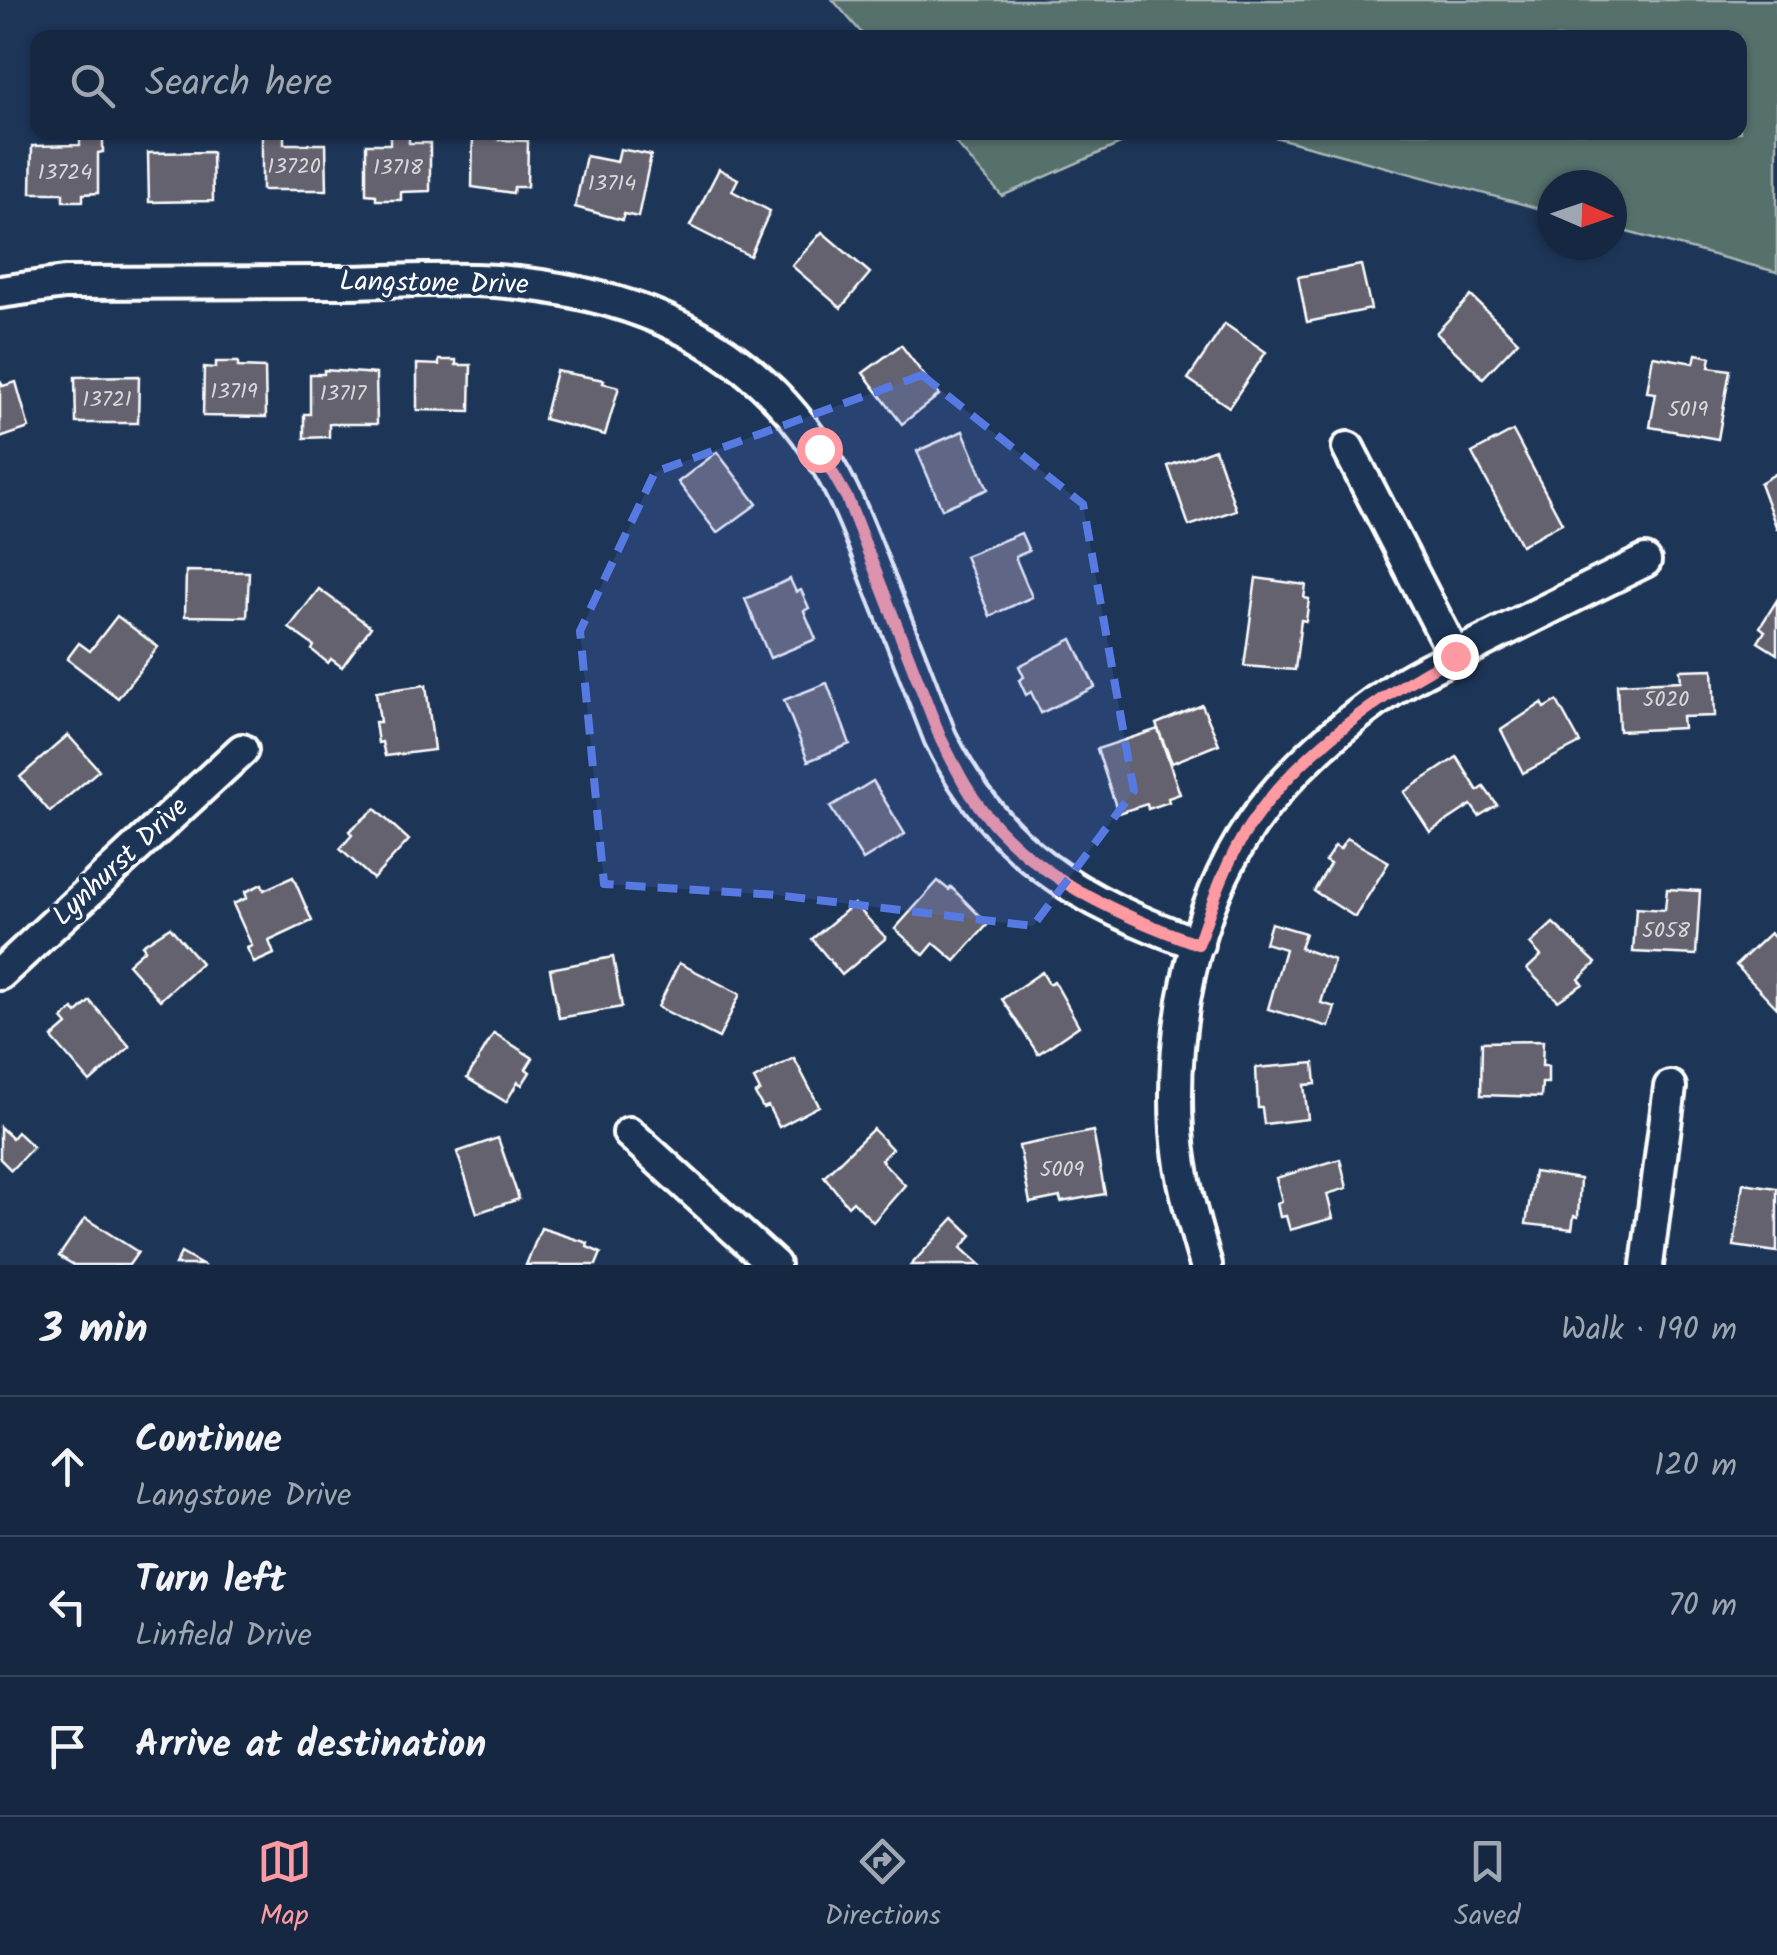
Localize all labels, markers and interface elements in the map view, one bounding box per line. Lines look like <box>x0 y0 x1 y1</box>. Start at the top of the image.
search box <box>30 30 1747 140</box>
text: Search here <box>145 55 332 115</box>
icon: search <box>65 58 120 113</box>
house number: 13720 <box>267 150 321 185</box>
house number: 13718 <box>373 151 424 186</box>
house number: 13724 <box>38 156 92 191</box>
house number: 13714 <box>588 167 636 202</box>
north arrow <box>1537 170 1627 260</box>
street label: Langstone Drive <box>339 260 529 308</box>
house number: 13719 <box>210 375 258 410</box>
house number: 13717 <box>320 377 367 412</box>
house number: 13721 <box>82 383 132 418</box>
house number: 5019 <box>1668 393 1708 428</box>
route start <box>797 427 843 473</box>
route end <box>1433 634 1479 680</box>
house number: 5020 <box>1643 683 1689 718</box>
street label: Lynhurst Drive <box>42 786 200 938</box>
house number: 5058 <box>1642 914 1691 949</box>
house number: 5009 <box>1040 1153 1085 1188</box>
text: 3 min <box>40 1297 148 1364</box>
text: Walk · 190 m <box>1561 1305 1737 1356</box>
text: Continue <box>135 1411 282 1471</box>
icon: ahead <box>40 1439 95 1494</box>
text: 120 m <box>1654 1441 1737 1492</box>
text: Langstone Drive <box>135 1471 351 1522</box>
text: Turn left <box>135 1551 286 1611</box>
icon: left <box>40 1579 95 1634</box>
text: 70 m <box>1668 1581 1737 1632</box>
text: Linfield Drive <box>135 1611 312 1662</box>
text: Arrive at destination <box>135 1716 486 1776</box>
icon: arrive <box>40 1719 95 1774</box>
tab: Map <box>257 1834 312 1939</box>
tab: Directions <box>825 1834 941 1939</box>
tab: Saved <box>1454 1834 1520 1939</box>

